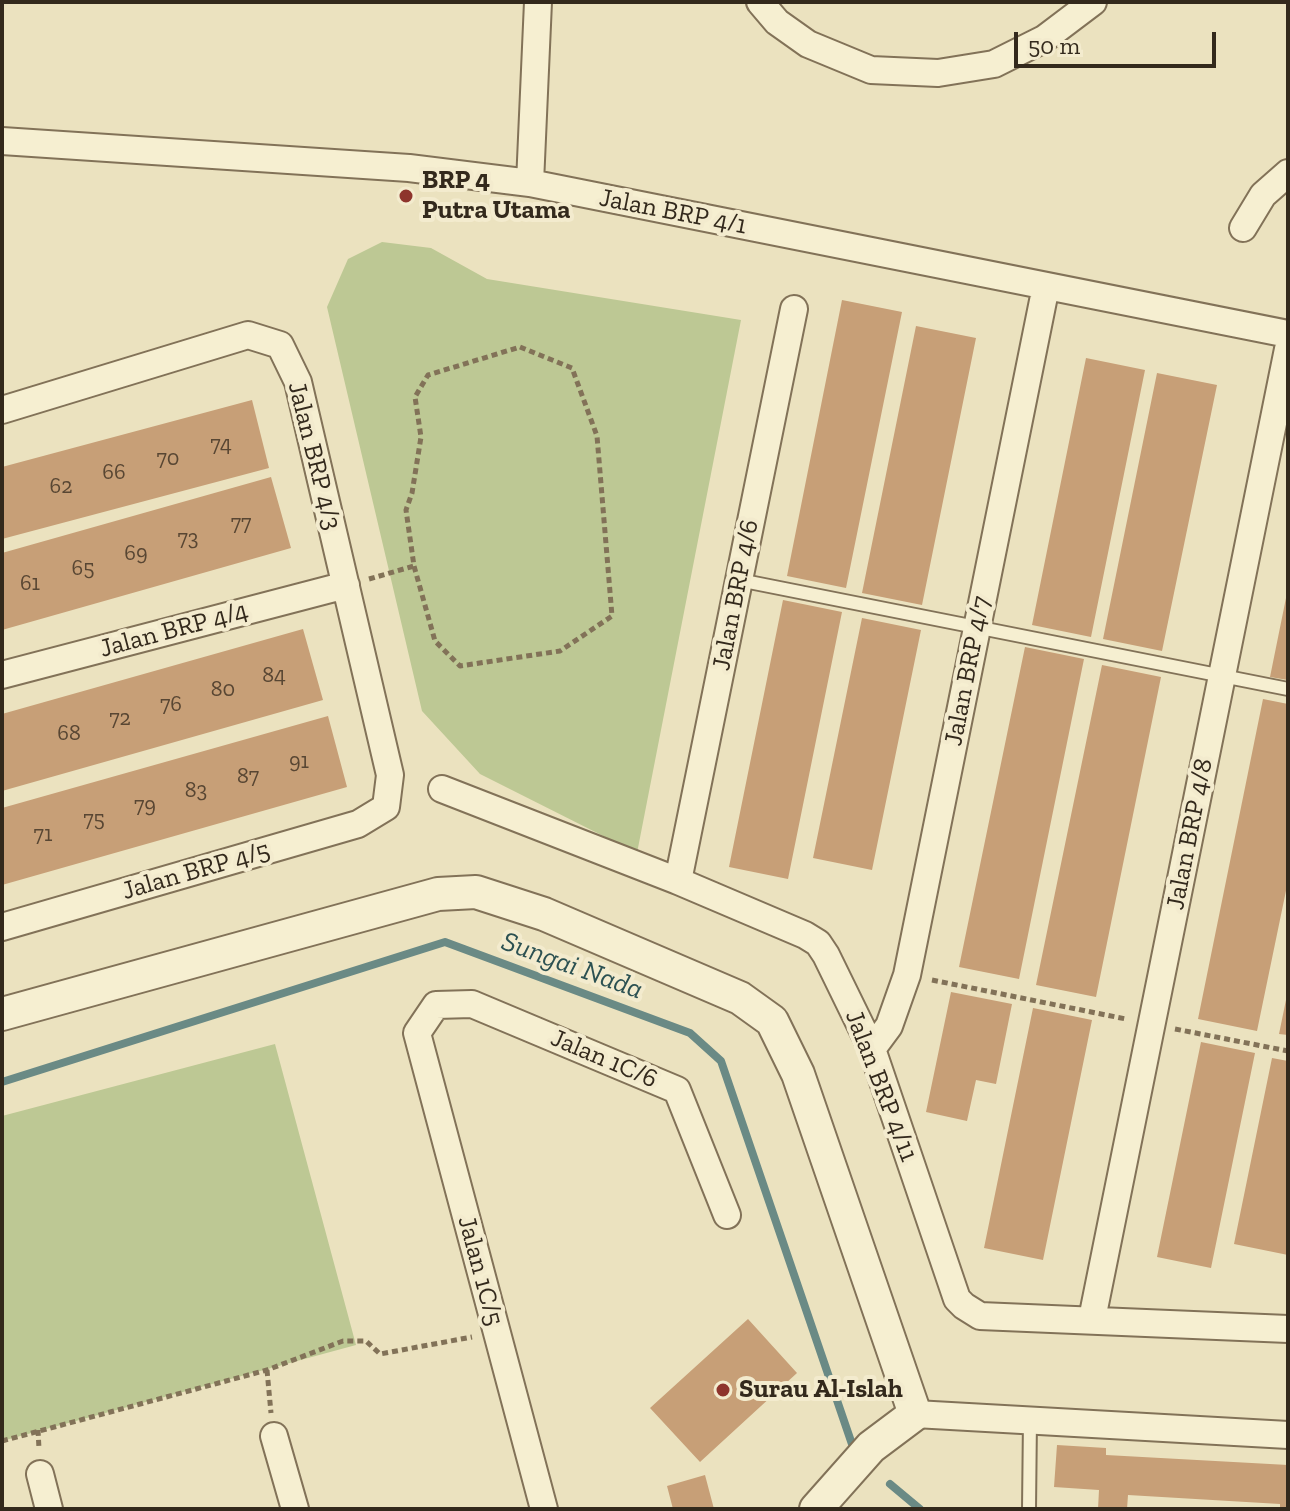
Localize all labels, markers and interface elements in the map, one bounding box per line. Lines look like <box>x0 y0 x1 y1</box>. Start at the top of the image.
scale bar <box>1018 16 1220 66</box>
text: 50 m <box>1028 31 1080 60</box>
place label: BRP 4 Putra Utama <box>422 165 571 226</box>
street label: Jalan BRP 4/1 <box>597 182 749 242</box>
marker: BRP 4 Putra Utama <box>397 187 415 205</box>
street label: Jalan BRP 4/3 <box>281 379 347 533</box>
house number: 74 <box>210 432 232 458</box>
house number: 70 <box>156 446 180 472</box>
house number: 66 <box>102 460 126 486</box>
house number: 62 <box>49 474 73 500</box>
house number: 77 <box>231 511 251 537</box>
street label: Jalan BRP 4/6 <box>706 517 766 673</box>
house number: 73 <box>177 526 199 552</box>
house number: 69 <box>124 541 148 567</box>
house number: 65 <box>72 556 94 582</box>
house number: 61 <box>20 571 40 597</box>
street label: Jalan BRP 4/7 <box>938 594 998 748</box>
street label: Jalan BRP 4/4 <box>96 595 252 665</box>
house number: 84 <box>262 663 286 689</box>
house number: 80 <box>211 677 235 703</box>
house number: 76 <box>160 692 182 718</box>
house number: 72 <box>109 706 131 732</box>
house number: 68 <box>57 721 81 747</box>
house number: 91 <box>289 749 309 775</box>
street label: Jalan BRP 4/8 <box>1160 756 1220 912</box>
house number: 87 <box>237 764 259 790</box>
house number: 83 <box>185 778 207 804</box>
house number: 79 <box>134 793 156 819</box>
house number: 75 <box>83 807 105 833</box>
house number: 71 <box>34 822 52 848</box>
street label: Jalan BRP 4/5 <box>119 835 273 907</box>
water label: Sungai Nada <box>497 925 647 1007</box>
street label: Jalan BRP 4/11 <box>838 1006 924 1166</box>
street label: Jalan 1C/6 <box>546 1023 662 1095</box>
street label: Jalan 1C/5 <box>450 1213 510 1329</box>
place label: Surau Al-Islah <box>739 1374 903 1406</box>
marker: Surau Al-Islah <box>714 1381 732 1399</box>

